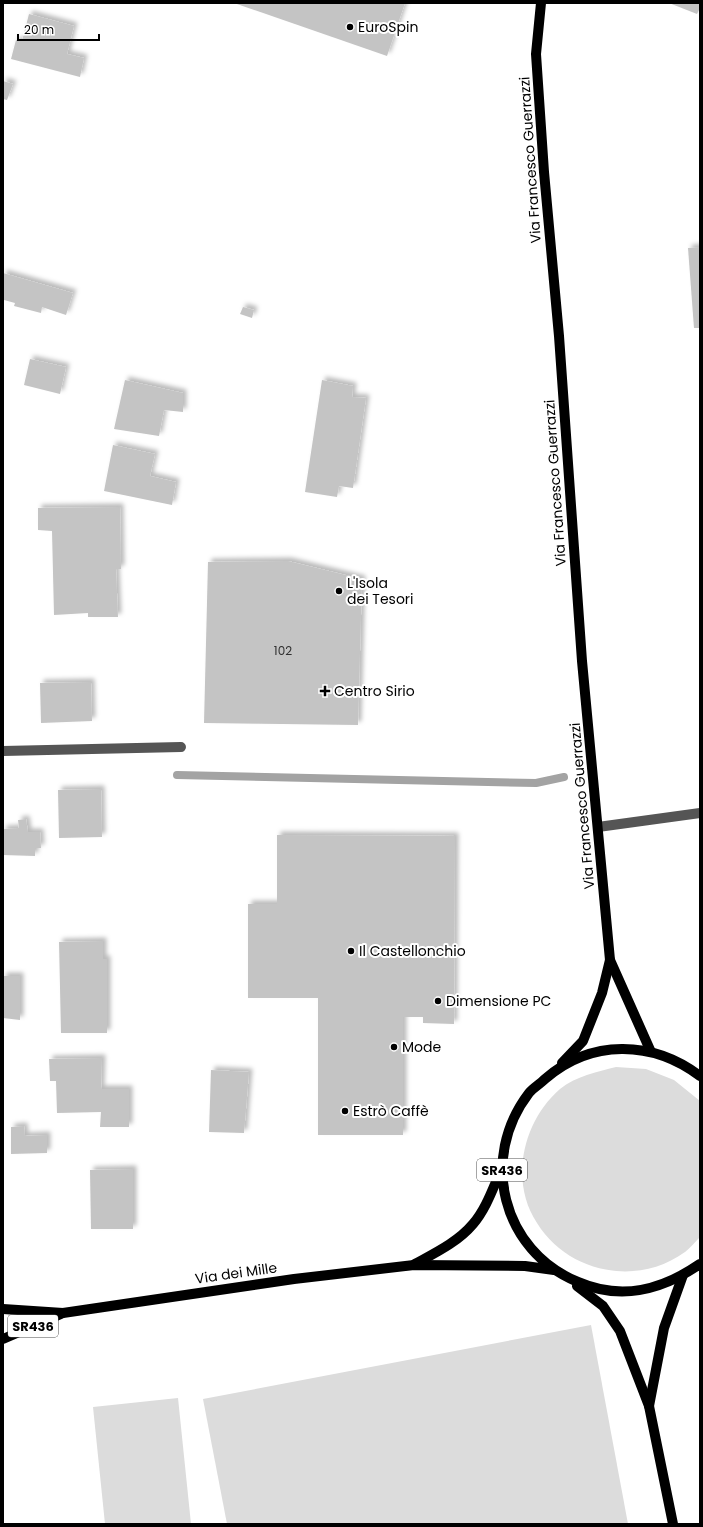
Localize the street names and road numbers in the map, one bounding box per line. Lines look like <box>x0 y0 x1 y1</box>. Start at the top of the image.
street label: Via Francesco Guerrazzi <box>514 76 546 244</box>
street label: Via Francesco Guerrazzi <box>539 399 571 567</box>
street label: Via Francesco Guerrazzi <box>565 722 599 890</box>
road number: SR436 <box>477 1159 527 1181</box>
street label: Via dei Mille <box>194 1257 279 1289</box>
road number: SR436 <box>8 1315 58 1337</box>

